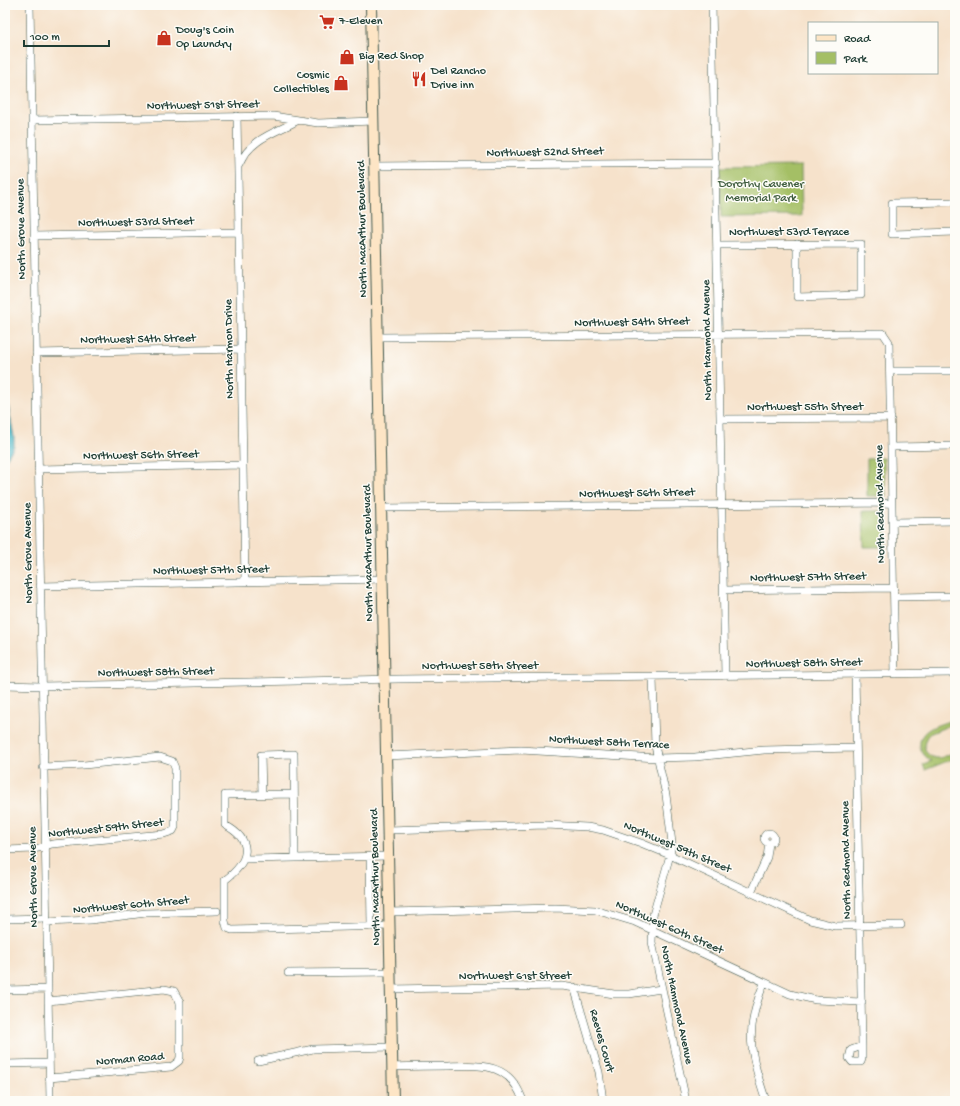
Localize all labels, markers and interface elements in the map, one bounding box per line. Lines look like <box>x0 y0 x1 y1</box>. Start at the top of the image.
supermarket icon: 7-Eleven <box>318 13 336 31</box>
place label: 7-Eleven <box>338 15 383 29</box>
scale bar <box>24 22 109 48</box>
legend <box>808 22 938 74</box>
place label: Doug's Coin Op Laundry <box>175 24 234 52</box>
shop icon: Doug's Coin Op Laundry <box>155 29 173 47</box>
text: 100 m <box>29 31 60 45</box>
text: Road <box>844 33 871 47</box>
shop icon: Big Red Shop <box>338 48 356 66</box>
place label: Big Red Shop <box>358 50 424 64</box>
text: Park <box>843 53 869 67</box>
place label: Del Rancho Drive inn <box>430 65 486 93</box>
place label: Cosmic Collectibles <box>274 69 330 97</box>
restaurant icon: Del Rancho Drive inn <box>410 70 428 88</box>
shop icon: Cosmic Collectibles <box>332 74 350 92</box>
street label: Northwest 51st Street <box>147 98 261 114</box>
street label: Northwest 52nd Street <box>486 145 605 161</box>
street label: North MacArthur Boulevard <box>355 159 371 298</box>
street label: North Grove Avenue <box>14 178 30 280</box>
park label: Dorothy Cavener Memorial Park <box>717 178 805 206</box>
street label: Northwest 53rd Street <box>78 215 195 231</box>
street label: Northwest 53rd Terrace <box>729 226 850 240</box>
street label: North Hammond Avenue <box>700 279 716 401</box>
street label: North Harmon Drive <box>222 298 238 399</box>
street label: Northwest 54th Street <box>574 315 691 331</box>
street label: Northwest 54th Street <box>80 332 197 348</box>
street label: Northwest 55th Street <box>747 401 864 415</box>
street label: North Redmond Avenue <box>873 444 889 563</box>
street label: Northwest 56th Street <box>83 448 200 464</box>
street label: North MacArthur Boulevard <box>361 483 377 622</box>
street label: Northwest 56th Street <box>579 486 696 502</box>
street label: North Grove Avenue <box>21 502 37 604</box>
street label: Northwest 57th Street <box>153 563 270 579</box>
street label: Northwest 57th Street <box>750 570 867 586</box>
street label: Northwest 58th Street <box>746 656 863 672</box>
street label: Northwest 58th Street <box>422 660 539 674</box>
street label: Northwest 58th Street <box>98 665 215 681</box>
street label: Northwest 58th Terrace <box>548 733 670 753</box>
street label: North Redmond Avenue <box>839 800 855 919</box>
street label: North MacArthur Boulevard <box>368 807 384 946</box>
street label: Northwest 59th Street <box>48 816 165 842</box>
street label: Northwest 59th Street <box>621 819 734 877</box>
street label: North Grove Avenue <box>26 826 42 928</box>
street label: Northwest 60th Street <box>72 894 191 918</box>
street label: Northwest 60th Street <box>613 898 726 959</box>
street label: North Hammond Avenue <box>657 944 696 1066</box>
street label: Northwest 61st Street <box>459 970 572 984</box>
street label: Reeves Court <box>585 1008 617 1075</box>
street label: Norman Road <box>95 1050 166 1070</box>

